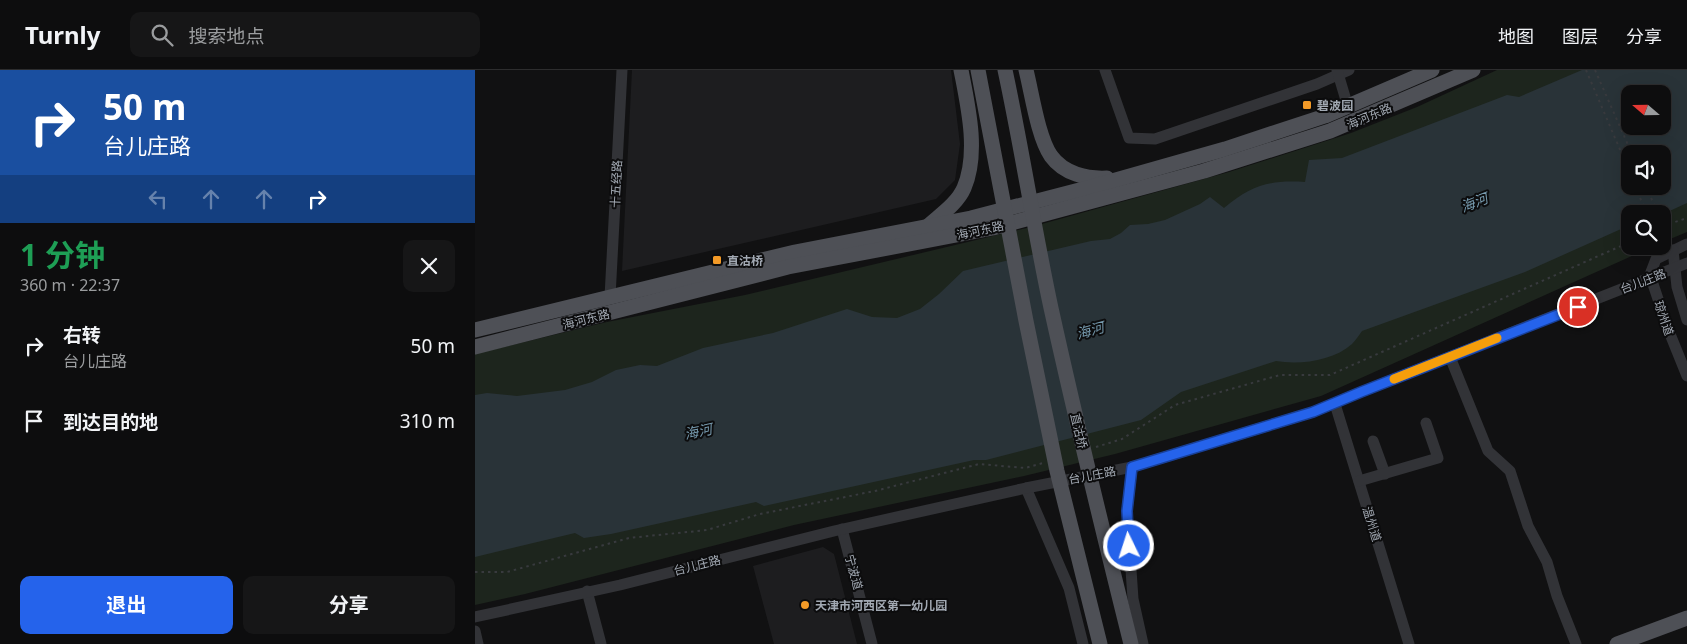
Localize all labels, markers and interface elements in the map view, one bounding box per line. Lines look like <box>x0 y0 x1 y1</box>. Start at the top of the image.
search box <box>130 12 480 57</box>
text: Turnly <box>25 18 100 51</box>
icon: search <box>148 21 176 49</box>
text: 搜索地点 <box>188 23 264 49</box>
text: 地图 <box>1498 24 1534 48</box>
text: 图层 <box>1562 24 1598 48</box>
text: 分享 <box>1626 24 1662 48</box>
text: 50 m <box>103 83 186 130</box>
north arrow <box>1621 85 1671 135</box>
map controls <box>1621 85 1671 255</box>
icon: right <box>20 90 85 155</box>
place label: 碧波园 <box>1317 97 1353 114</box>
marker: 碧波园 <box>1301 99 1313 111</box>
street label: 海河东路 <box>1344 99 1394 133</box>
text: 台儿庄路 <box>103 130 191 160</box>
button: sound <box>1621 145 1671 195</box>
street label: 十五经路 <box>606 160 626 208</box>
icon: left <box>144 185 172 213</box>
icon: ahead <box>197 185 225 213</box>
icon: ahead <box>250 185 278 213</box>
icon: right <box>303 185 331 213</box>
water label: 海河 <box>1458 187 1493 216</box>
button: search <box>1621 205 1671 255</box>
street label: 海河东路 <box>955 217 1005 243</box>
text: 1 分钟 <box>20 234 105 275</box>
button: close <box>403 240 455 292</box>
place label: 直沽桥 <box>727 252 763 269</box>
marker: 直沽桥 <box>711 254 723 266</box>
street label: 台儿庄路 <box>1618 264 1668 298</box>
text: 360 m · 22:37 <box>20 274 120 296</box>
pin <box>1557 286 1599 328</box>
icon: arrive <box>1564 293 1592 321</box>
street label: 琼州道 <box>1650 298 1678 338</box>
street label: 海河东路 <box>561 305 611 333</box>
water label: 海河 <box>1074 316 1109 343</box>
text: 右转 <box>63 322 101 348</box>
icon: right <box>20 332 48 360</box>
text: 50 m <box>411 333 455 359</box>
text: 台儿庄路 <box>63 350 127 372</box>
icon: arrive <box>20 407 48 435</box>
text: 310 m <box>400 408 455 434</box>
text: 到达目的地 <box>63 409 158 435</box>
street label: 直沽桥 <box>1067 412 1091 450</box>
water label: 海河 <box>682 418 717 443</box>
street label: 台儿庄路 <box>1067 462 1117 488</box>
street label: 温州道 <box>1359 504 1385 544</box>
position arrow <box>1102 519 1154 571</box>
street label: 台儿庄路 <box>672 551 722 579</box>
street label: 宁波道 <box>841 552 867 592</box>
button: 退出 <box>20 576 233 634</box>
button: 分享 <box>243 576 455 634</box>
place label: 天津市河西区第一幼儿园 <box>815 597 947 614</box>
marker: 天津市河西区第一幼儿园 <box>799 599 811 611</box>

